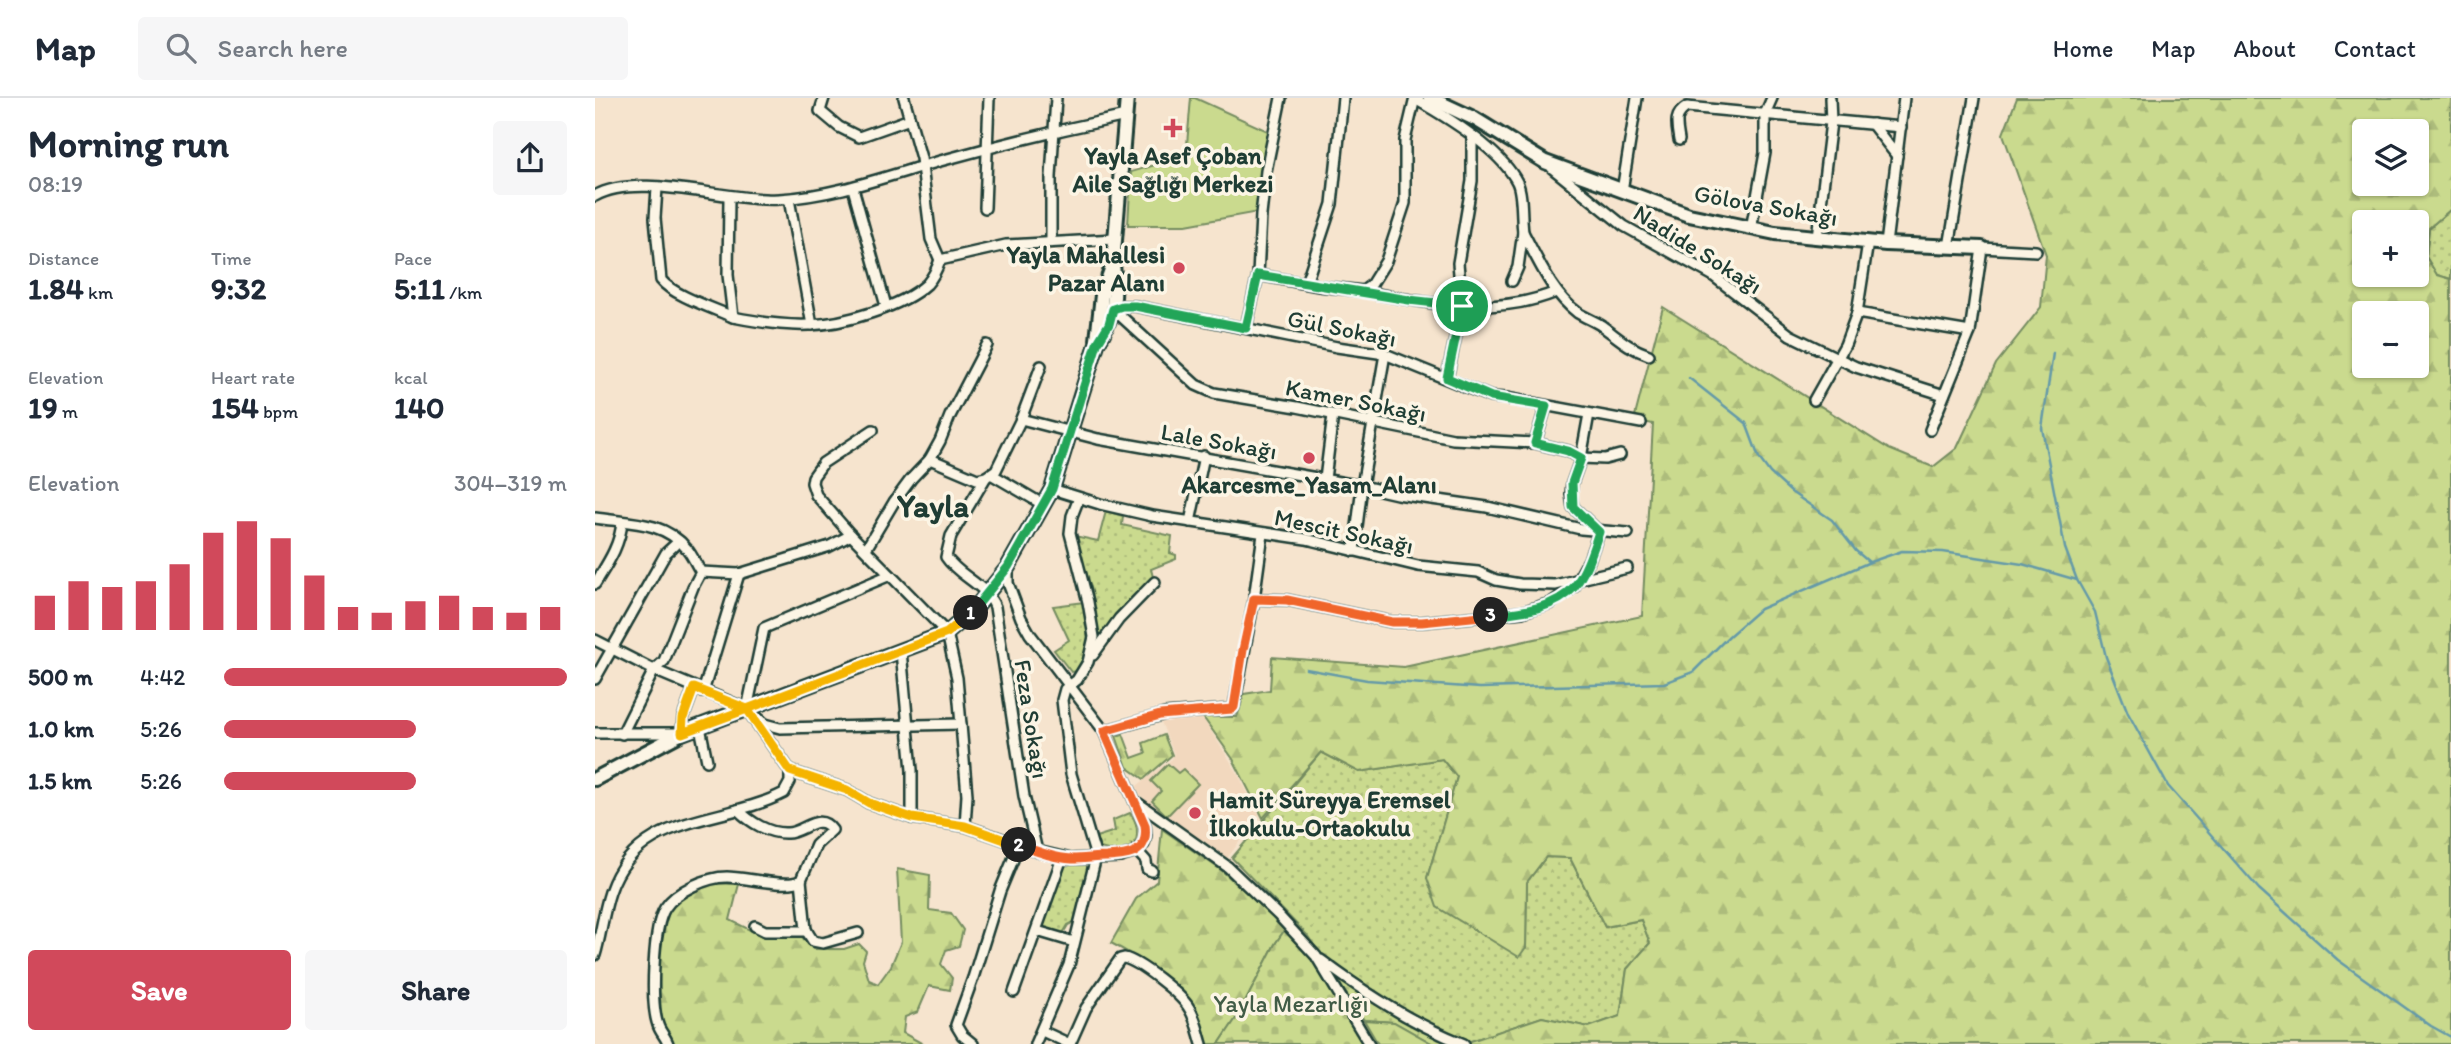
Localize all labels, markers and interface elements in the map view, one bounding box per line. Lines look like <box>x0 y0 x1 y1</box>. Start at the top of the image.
search box <box>138 17 628 80</box>
text: Map <box>35 29 96 68</box>
icon: search <box>162 29 200 67</box>
text: Search here <box>218 32 348 64</box>
text: Home <box>2053 34 2113 63</box>
text: Map <box>2151 34 2195 63</box>
text: About <box>2233 34 2296 63</box>
text: Contact <box>2334 34 2416 63</box>
marker: Yayla Asef Çoban Aile Sağlığı Merkezi <box>1163 118 1183 138</box>
map controls <box>2352 119 2429 378</box>
button: layers <box>2352 119 2429 196</box>
text: Morning run <box>28 121 229 167</box>
button: share <box>493 121 567 195</box>
place label: Yayla Asef Çoban Aile Sağlığı Merkezi <box>1072 141 1273 199</box>
text: 08:19 <box>28 170 83 198</box>
street label: Gölova Sokağı <box>1692 178 1840 232</box>
street label: Nadide Sokağı <box>1628 198 1768 300</box>
button: + <box>2352 210 2429 287</box>
place label: Yayla Mahallesi Pazar Alanı <box>1005 240 1165 297</box>
text: Distance <box>28 247 99 270</box>
text: Time <box>211 247 252 270</box>
text: Pace <box>394 247 432 270</box>
marker: Yayla Mahallesi Pazar Alanı <box>1171 260 1187 276</box>
text: 1.84 <box>28 270 84 307</box>
text: 9:32 <box>211 270 266 307</box>
text: 5:11 <box>394 270 445 307</box>
pin <box>1432 276 1492 336</box>
text: km <box>84 281 113 304</box>
text: /km <box>445 281 482 304</box>
icon: arrive <box>1443 287 1481 325</box>
button: − <box>2352 301 2429 378</box>
street label: Gül Sokağı <box>1285 303 1399 353</box>
text: Elevation <box>28 366 104 389</box>
text: Heart rate <box>211 366 295 389</box>
text: kcal <box>394 366 428 389</box>
street label: Kamer Sokağı <box>1283 372 1429 428</box>
text: 19 <box>28 389 58 426</box>
text: 154 <box>211 389 259 426</box>
text: 140 <box>394 389 444 426</box>
text: m <box>58 400 78 423</box>
text: bpm <box>259 400 298 423</box>
street label: Lale Sokağı <box>1159 417 1279 465</box>
marker: Akarcesme_Yasam_Alanı <box>1301 450 1317 466</box>
text: Elevation <box>28 469 119 497</box>
text: 304–319 m <box>454 469 567 497</box>
place label: Akarcesme_Yasam_Alanı <box>1180 470 1437 499</box>
district label: Yayla <box>896 487 969 525</box>
street label: Mescit Sokağı <box>1272 502 1416 560</box>
pin: 1 <box>953 596 989 630</box>
pin: 3 <box>1473 598 1509 632</box>
text: 1 <box>966 601 975 624</box>
text: 3 <box>1485 603 1496 626</box>
street label: Feza Sokağı <box>1008 657 1056 781</box>
text: 500 m <box>28 663 93 691</box>
text: 4:42 <box>140 663 185 691</box>
text: 1.0 km <box>28 715 94 743</box>
text: 5:26 <box>140 715 182 743</box>
text: 1.5 km <box>28 767 92 795</box>
text: 5:26 <box>140 767 182 795</box>
place label: Hamit Süreyya Eremsel İlkokulu-Ortaokulu <box>1209 785 1451 842</box>
marker: Hamit Süreyya Eremsel İlkokulu-Ortaokulu <box>1187 805 1203 821</box>
pin: 2 <box>1001 828 1037 862</box>
text: 2 <box>1014 833 1024 856</box>
button: Save <box>28 950 291 1030</box>
button: Share <box>305 950 567 1030</box>
park label: Yayla Mezarlığı <box>1213 989 1369 1018</box>

